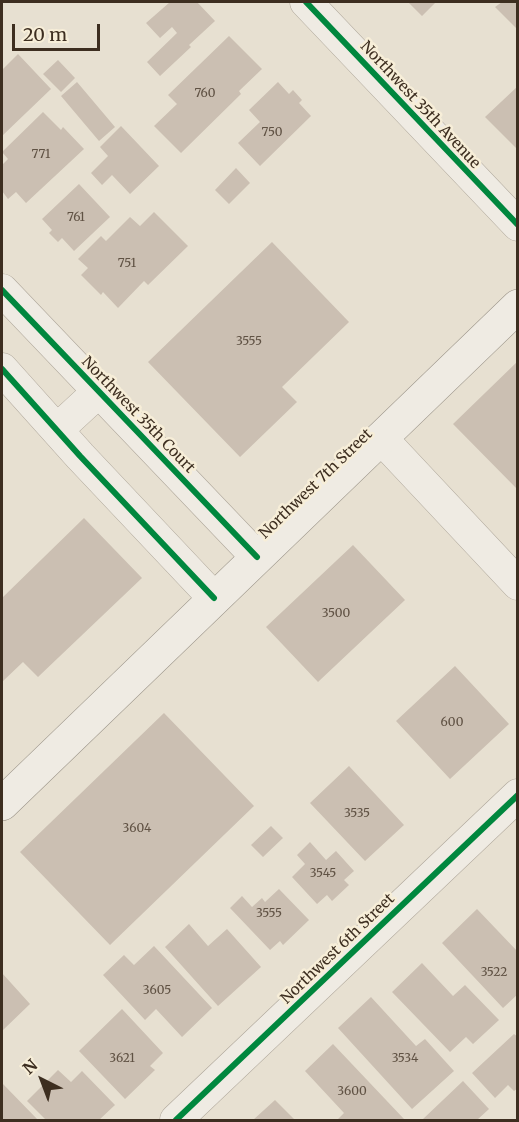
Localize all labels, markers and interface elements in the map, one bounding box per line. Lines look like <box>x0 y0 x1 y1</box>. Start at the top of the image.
scale bar <box>15 12 104 50</box>
text: 20 m <box>23 23 67 46</box>
street label: Northwest 35th Avenue <box>356 38 484 172</box>
house number: 760 <box>194 87 216 101</box>
house number: 750 <box>261 126 283 140</box>
house number: 771 <box>32 148 50 162</box>
house number: 761 <box>67 211 85 225</box>
house number: 751 <box>118 257 136 271</box>
house number: 3555 <box>236 335 262 349</box>
street label: Northwest 35th Court <box>78 353 198 477</box>
street label: Northwest 7th Street <box>256 425 376 543</box>
house number: 3500 <box>322 607 350 621</box>
house number: 600 <box>441 716 463 730</box>
house number: 3535 <box>344 807 370 821</box>
house number: 3604 <box>123 822 151 836</box>
house number: 3545 <box>310 867 336 881</box>
street label: Northwest 6th Street <box>278 890 398 1008</box>
house number: 3555 <box>256 907 282 921</box>
house number: 3522 <box>481 966 507 980</box>
house number: 3605 <box>143 984 171 998</box>
north arrow <box>12 1050 72 1110</box>
house number: 3621 <box>109 1052 135 1066</box>
house number: 3534 <box>392 1052 418 1066</box>
text: N <box>19 1055 41 1078</box>
house number: 3600 <box>337 1085 367 1099</box>

